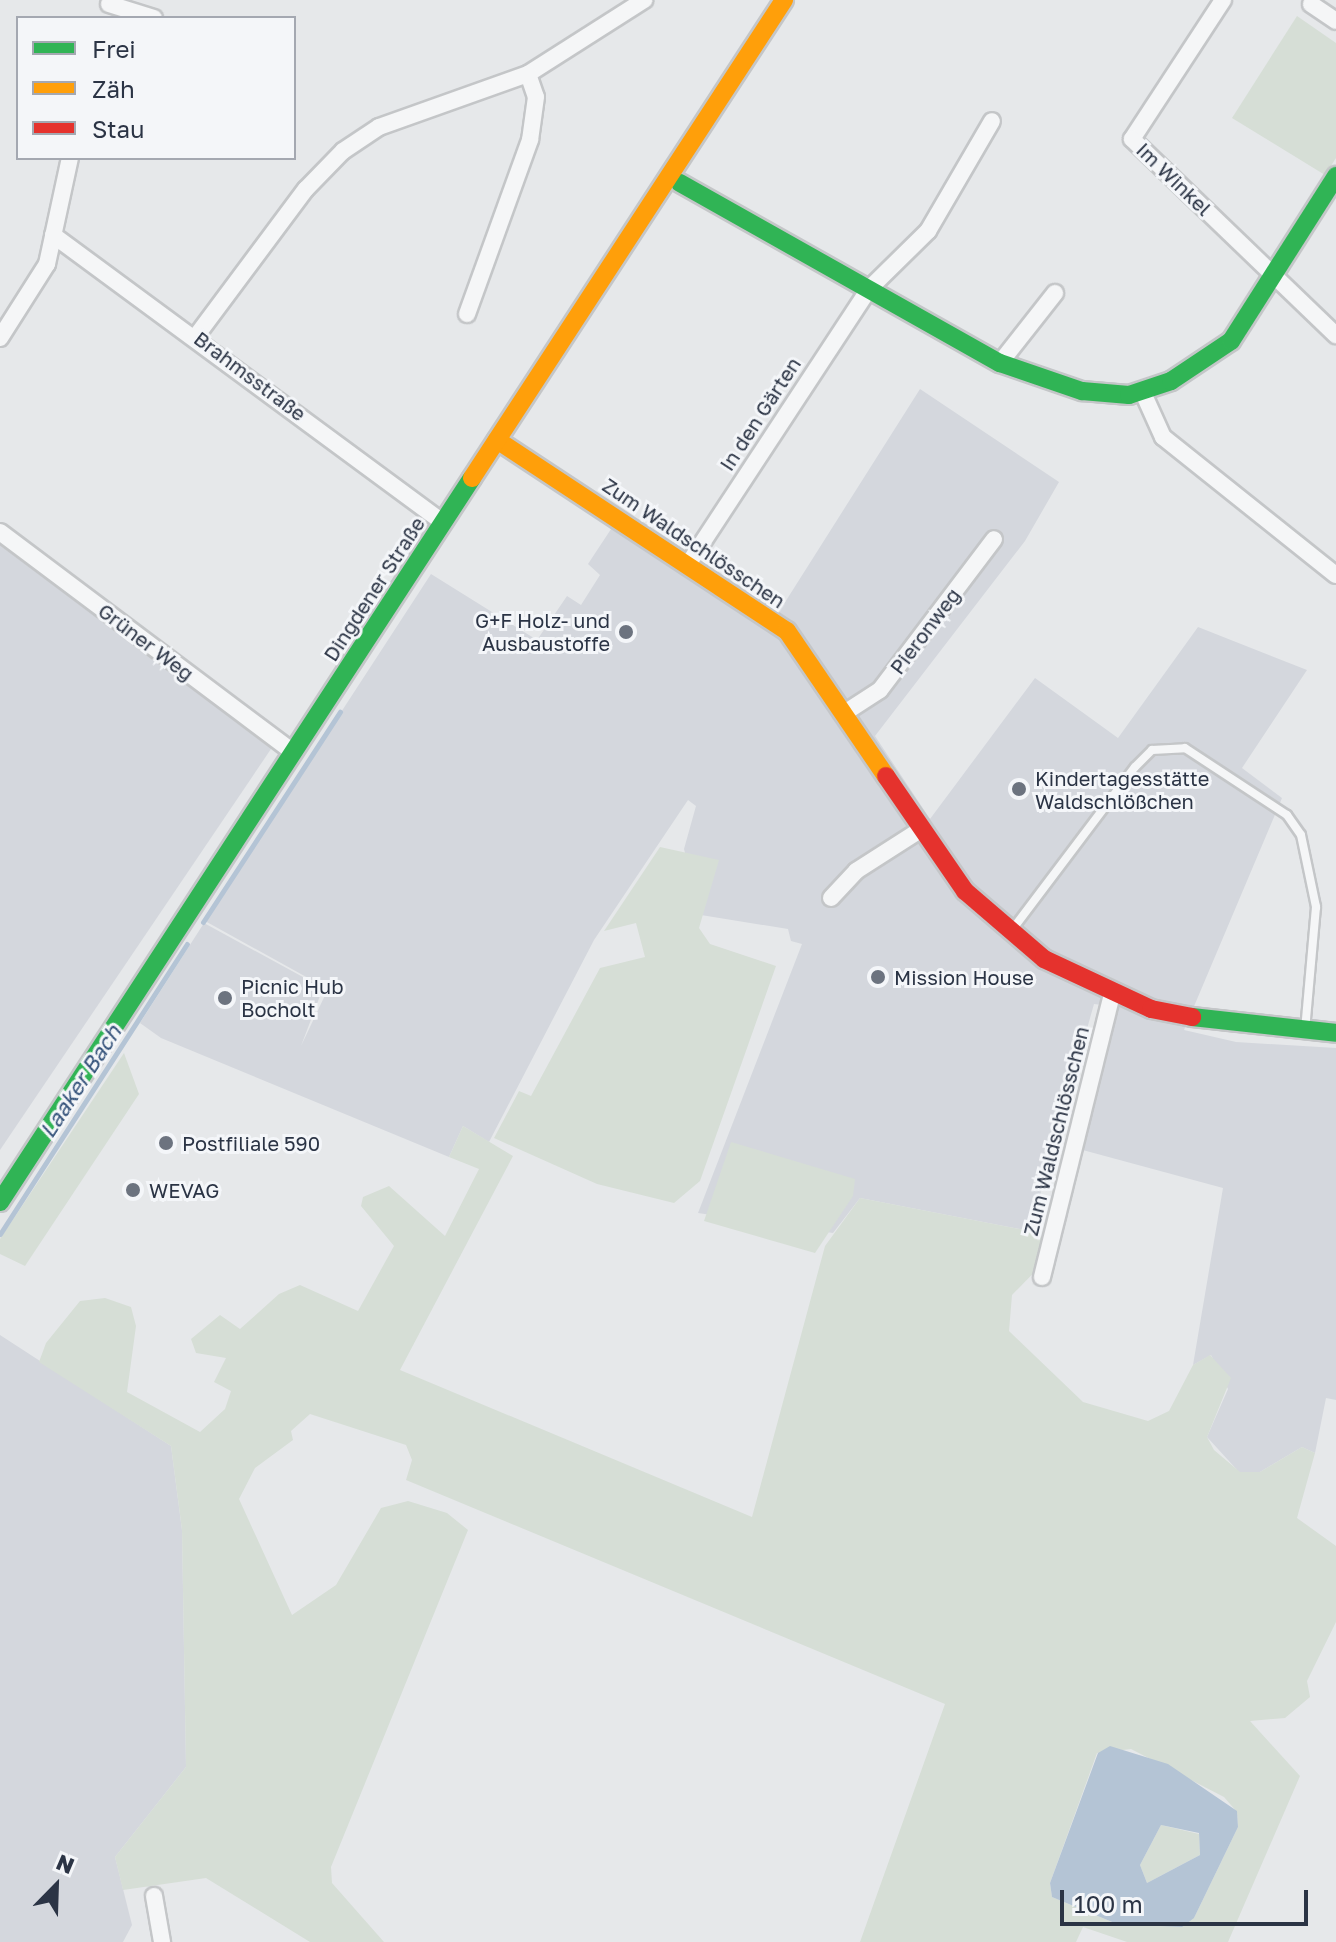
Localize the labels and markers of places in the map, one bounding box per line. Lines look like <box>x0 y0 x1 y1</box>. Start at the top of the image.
place label: G+F Holz- und Ausbaustoffe <box>475 608 610 655</box>
marker: G+F Holz- und Ausbaustoffe <box>617 623 635 641</box>
place label: Kindertagesstätte Waldschlößchen <box>1035 766 1209 813</box>
marker: Kindertagesstätte Waldschlößchen <box>1010 780 1028 798</box>
place label: Mission House <box>894 965 1034 989</box>
marker: Mission House <box>869 968 887 986</box>
place label: Picnic Hub Bocholt <box>241 974 344 1021</box>
marker: Picnic Hub Bocholt <box>216 989 234 1007</box>
place label: Postfiliale 590 <box>182 1131 320 1155</box>
marker: Postfiliale 590 <box>157 1134 175 1152</box>
place label: WEVAG <box>149 1178 219 1202</box>
marker: WEVAG <box>124 1181 142 1199</box>

